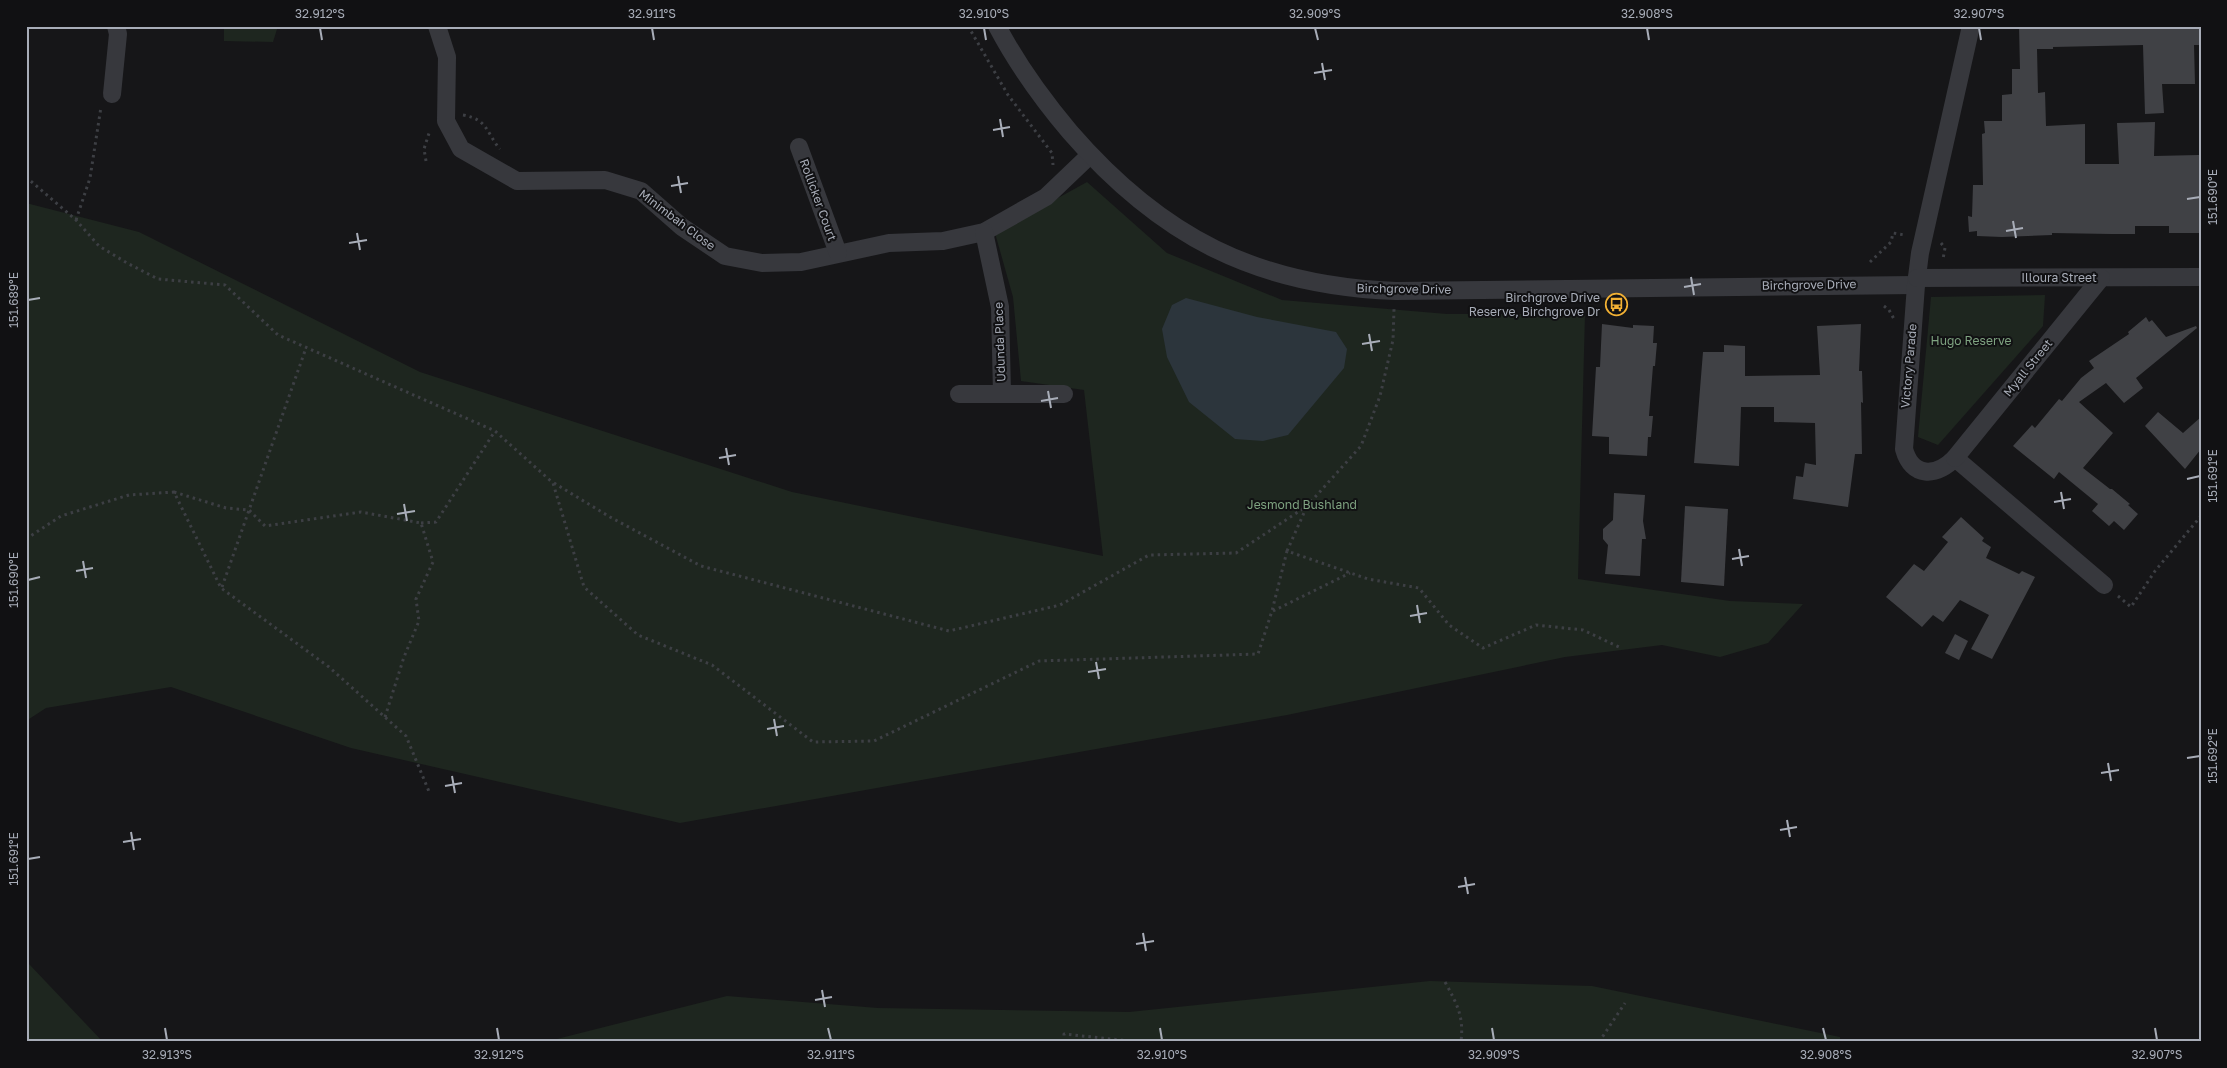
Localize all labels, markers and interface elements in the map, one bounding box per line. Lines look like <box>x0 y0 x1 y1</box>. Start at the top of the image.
text: 32.912°S <box>295 6 345 21</box>
text: 32.911°S <box>628 6 676 21</box>
text: 32.910°S <box>959 6 1010 21</box>
text: 32.909°S <box>1289 6 1341 21</box>
text: 32.908°S <box>1621 6 1673 21</box>
text: 32.907°S <box>1953 6 2005 21</box>
street label: Rollicker Court <box>797 157 840 243</box>
text: 151.690°E <box>2205 169 2220 225</box>
street label: Minimbah Close <box>636 186 718 253</box>
street label: Illoura Street <box>2021 270 2097 285</box>
text: 151.689°E <box>6 272 21 328</box>
street label: Birchgrove Drive <box>1761 276 1857 293</box>
street label: Birchgrove Drive <box>1356 280 1452 297</box>
place label: Birchgrove Drive Reserve, Birchgrove Dr <box>1469 290 1600 319</box>
bus stop icon: Birchgrove Drive Reserve, Birchgrove Dr <box>1604 293 1628 317</box>
street label: Udunda Place <box>991 302 1008 382</box>
street label: Victory Parade <box>1897 323 1920 409</box>
park label: Hugo Reserve <box>1931 333 2011 348</box>
street label: Myall Street <box>2000 336 2055 399</box>
text: 151.691°E <box>2205 449 2220 503</box>
park label: Jesmond Bushland <box>1247 497 1357 512</box>
text: 151.690°E <box>6 552 21 608</box>
text: 151.692°E <box>2205 728 2220 784</box>
text: 151.691°E <box>6 832 21 886</box>
text: 32.913°S <box>142 1047 192 1062</box>
text: 32.912°S <box>474 1047 524 1062</box>
text: 32.911°S <box>807 1047 855 1062</box>
text: 32.910°S <box>1137 1047 1188 1062</box>
text: 32.909°S <box>1468 1047 1520 1062</box>
text: 32.908°S <box>1800 1047 1852 1062</box>
text: 32.907°S <box>2131 1047 2183 1062</box>

